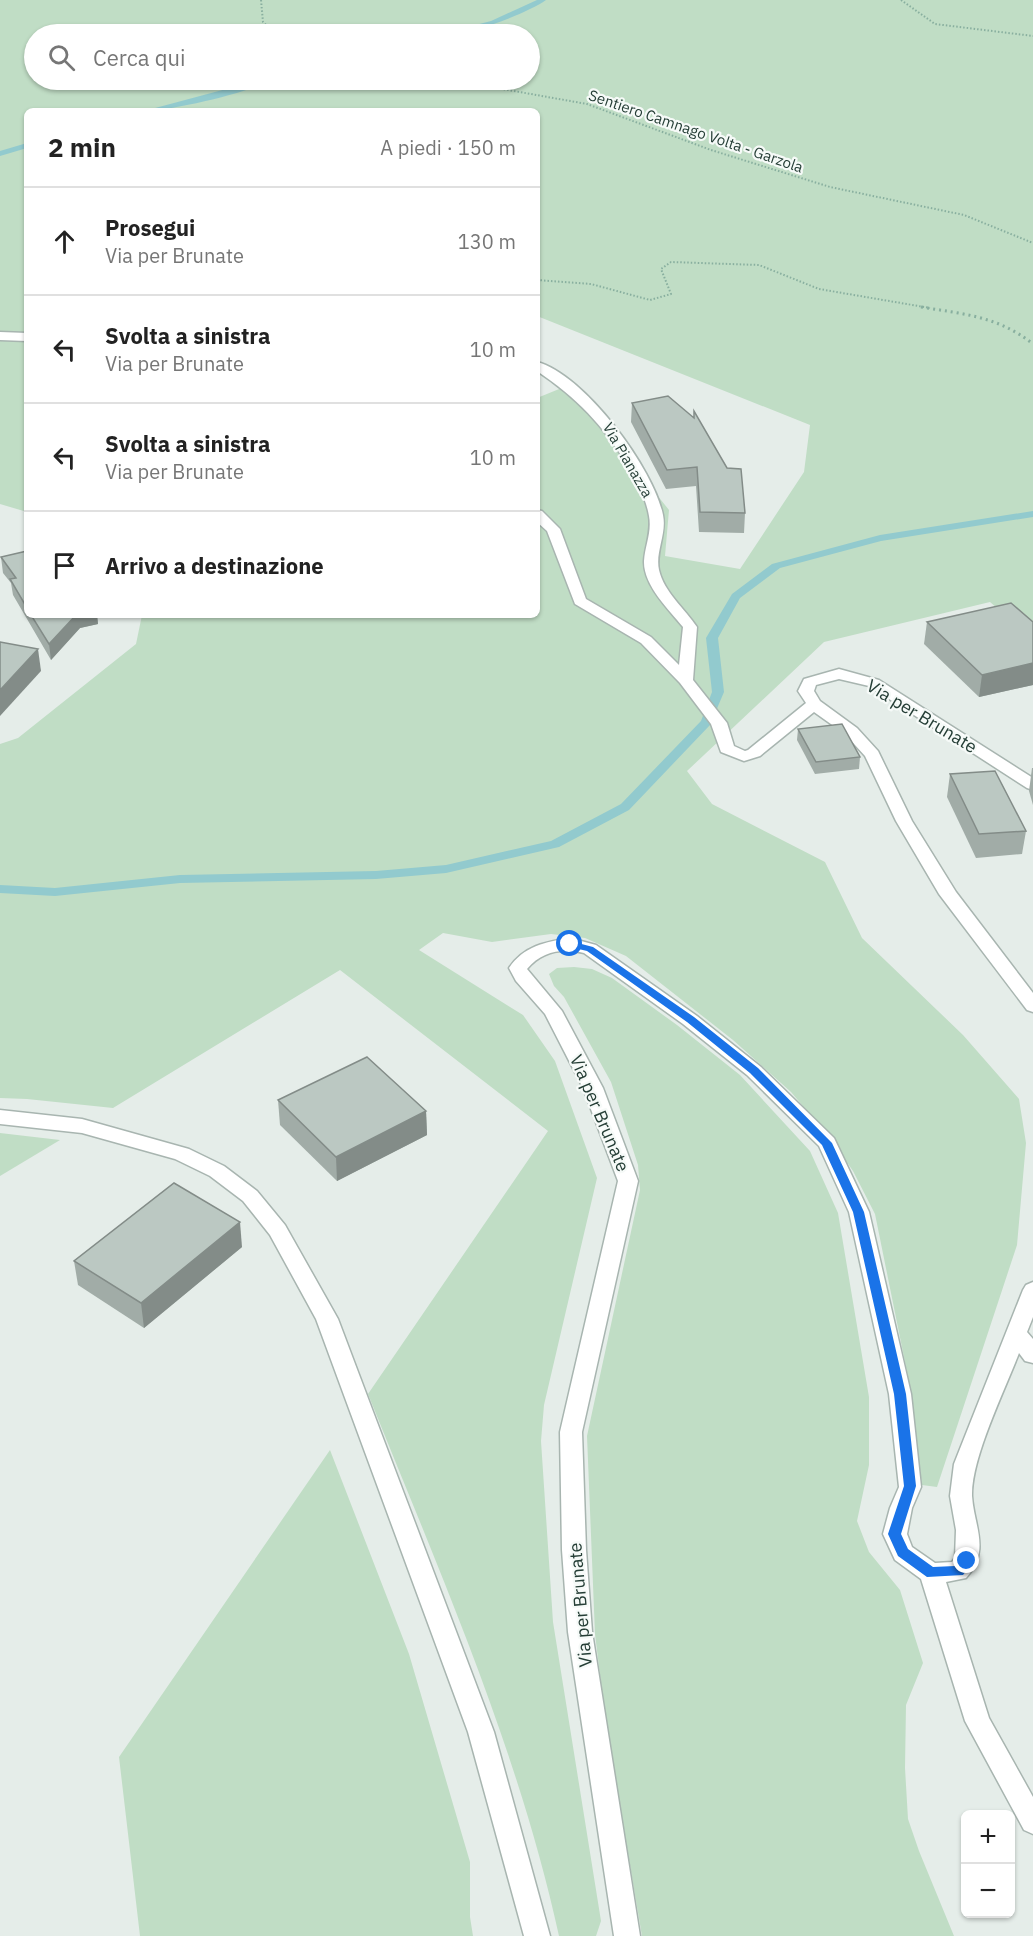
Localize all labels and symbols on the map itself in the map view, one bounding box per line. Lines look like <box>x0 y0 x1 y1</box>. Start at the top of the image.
street label: Sentiero Camnago Volta - Garzola <box>586 85 806 177</box>
street label: Via Pianazza <box>599 419 657 501</box>
street label: Via per Brunate <box>862 674 982 758</box>
route start <box>556 930 582 956</box>
street label: Via per Brunate <box>565 1051 635 1175</box>
street label: Via per Brunate <box>563 1542 597 1668</box>
route end <box>953 1547 979 1573</box>

